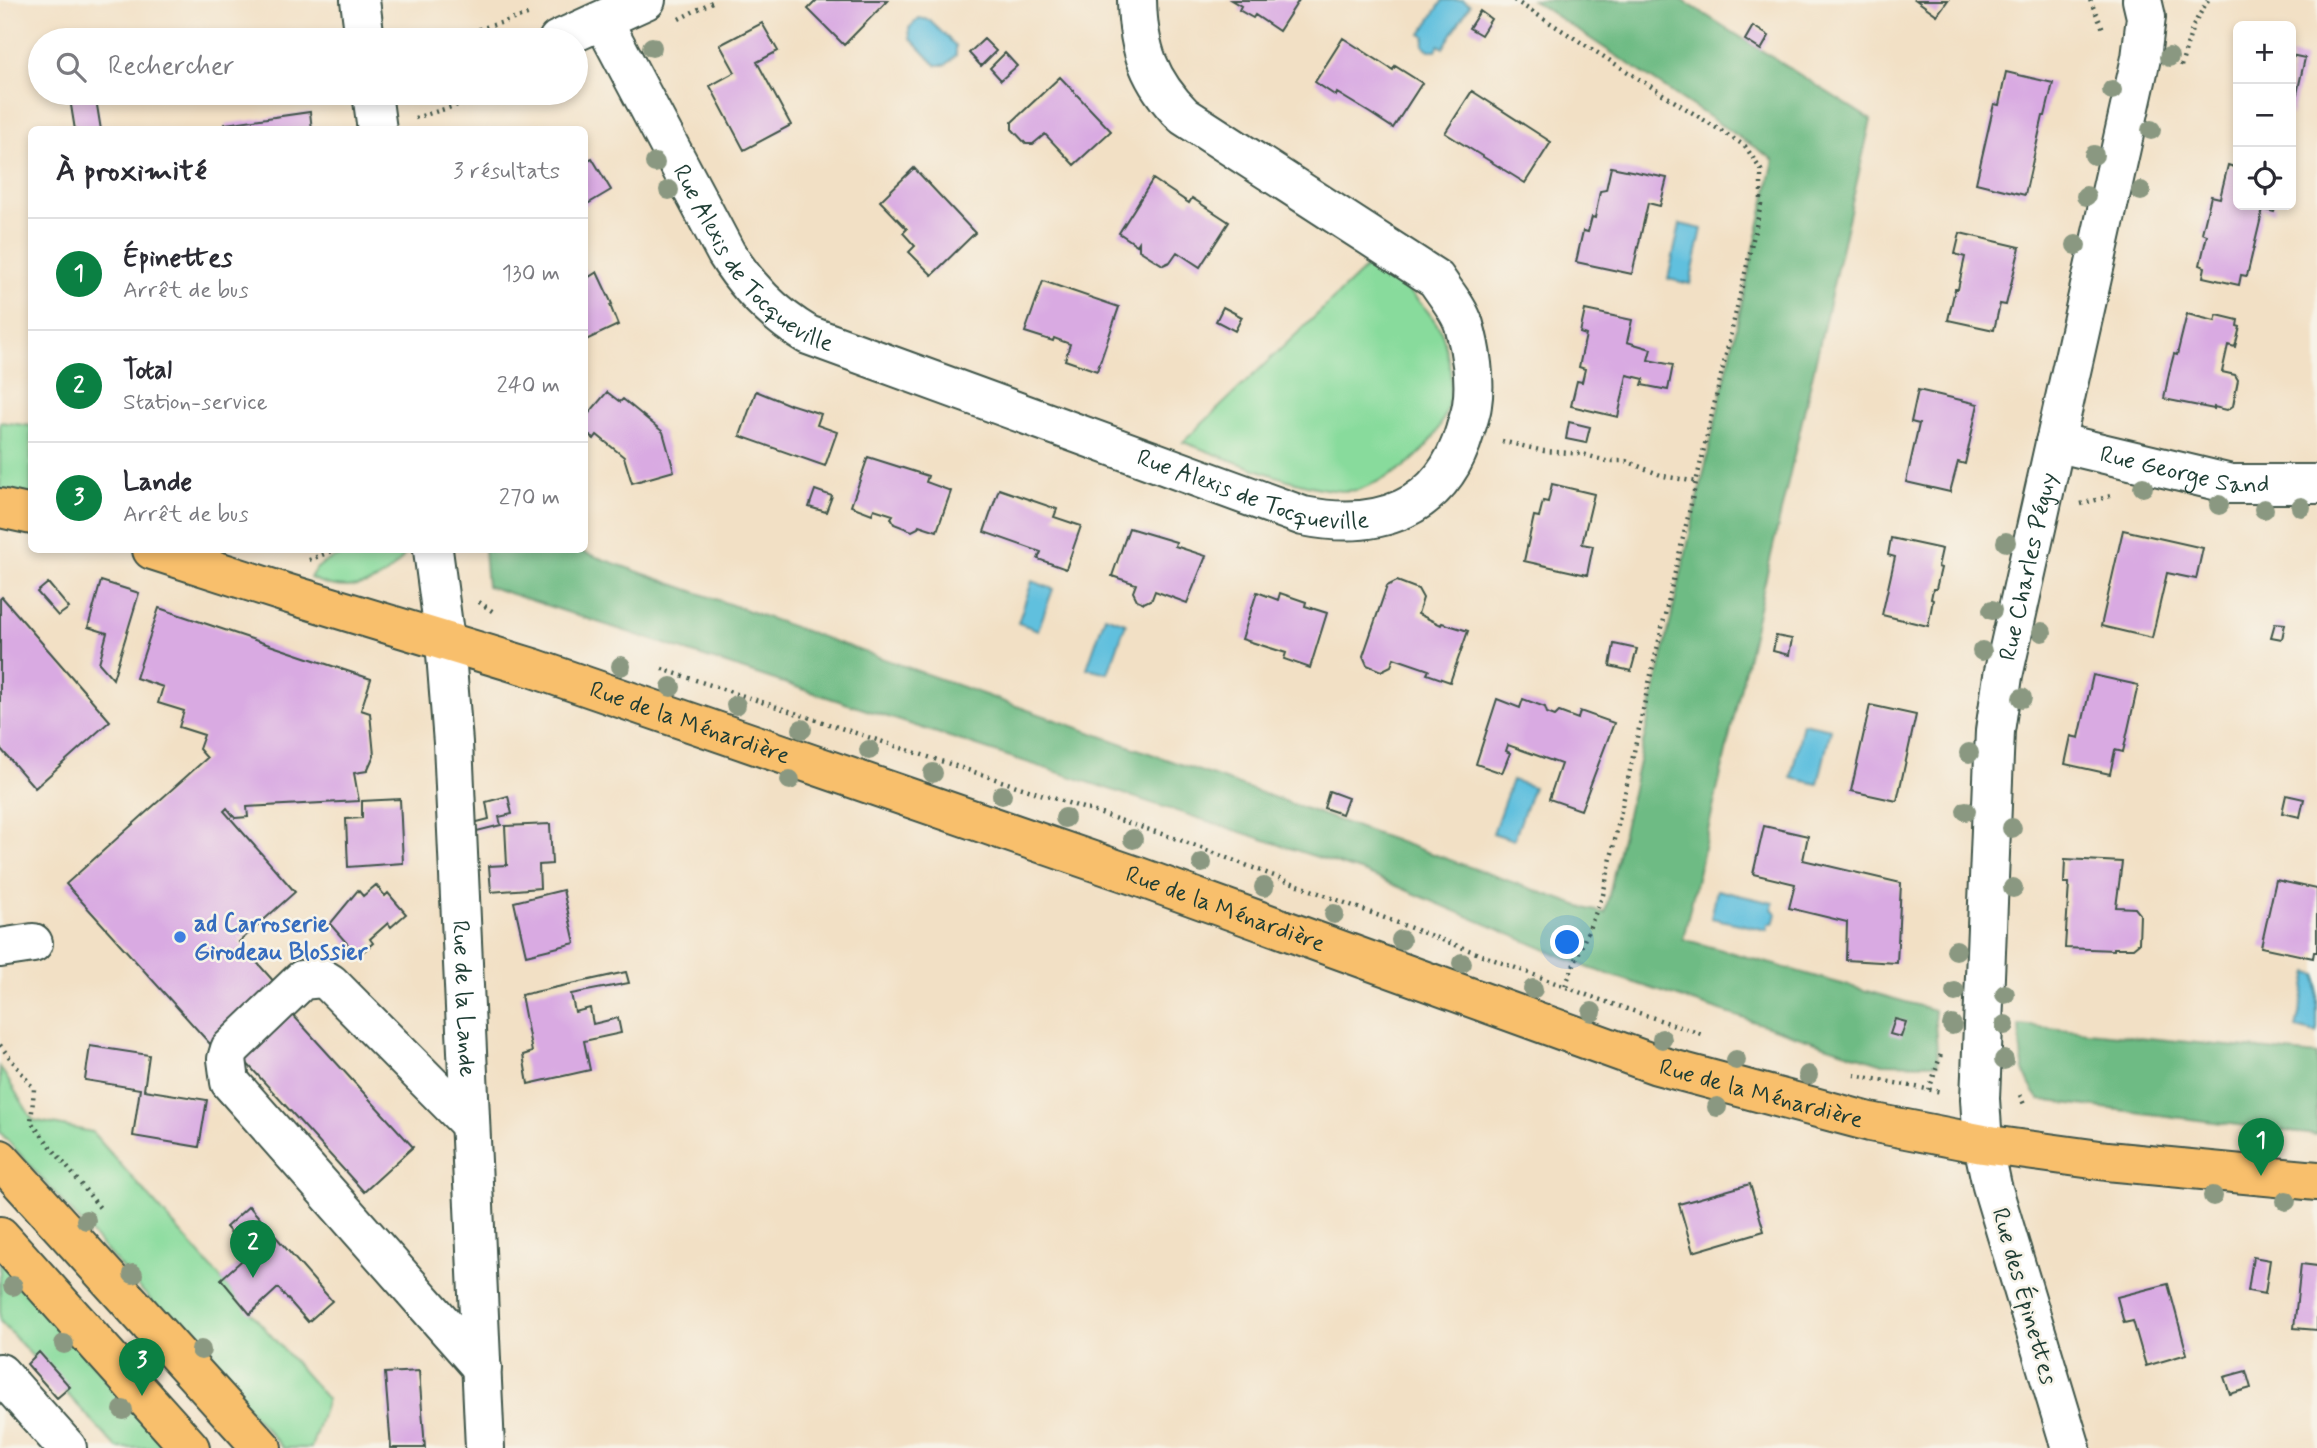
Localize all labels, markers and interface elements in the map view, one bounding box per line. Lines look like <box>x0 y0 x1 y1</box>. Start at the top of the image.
map controls <box>2233 21 2296 210</box>
button: + <box>2233 21 2296 84</box>
search box <box>28 28 588 105</box>
icon: search <box>52 48 90 86</box>
text: Rechercher <box>108 50 234 84</box>
button: − <box>2233 84 2296 147</box>
button: locate <box>2233 147 2296 210</box>
text: À proximité <box>56 152 207 191</box>
text: 3 résultats <box>453 157 560 187</box>
street label: Rue Alexis de Tocqueville <box>665 160 838 360</box>
text: Épinettes <box>123 242 232 276</box>
text: 1 <box>74 259 84 289</box>
text: 130 m <box>502 259 560 289</box>
text: Arrêt de bus <box>123 276 249 306</box>
text: Total <box>123 354 172 388</box>
text: 2 <box>73 371 85 401</box>
text: 240 m <box>496 371 560 401</box>
text: Station-service <box>123 388 268 418</box>
street label: Rue George Sand <box>2097 439 2269 501</box>
street label: Rue Alexis de Tocqueville <box>1132 443 1371 538</box>
text: Lande <box>123 466 192 500</box>
street label: Rue Charles Péguy <box>1993 469 2065 664</box>
text: 3 <box>74 483 84 513</box>
text: 270 m <box>499 483 560 513</box>
text: Arrêt de bus <box>123 500 249 530</box>
street label: Rue de la Ménardière <box>585 675 794 773</box>
street label: Rue de la Ménardière <box>1121 860 1329 960</box>
place label: ad Carroserie Girodeau Blossier <box>194 909 369 968</box>
street label: Rue de la Lande <box>444 920 482 1078</box>
your location <box>1550 925 1584 959</box>
marker: ad Carroserie Girodeau Blossier <box>172 929 188 945</box>
street label: Rue de la Ménardière <box>1656 1052 1867 1137</box>
pin: 1 <box>2238 1118 2284 1176</box>
street label: Rue des Épinettes <box>1983 1204 2066 1389</box>
pin: 2 <box>230 1220 276 1278</box>
pin: 3 <box>119 1338 165 1396</box>

